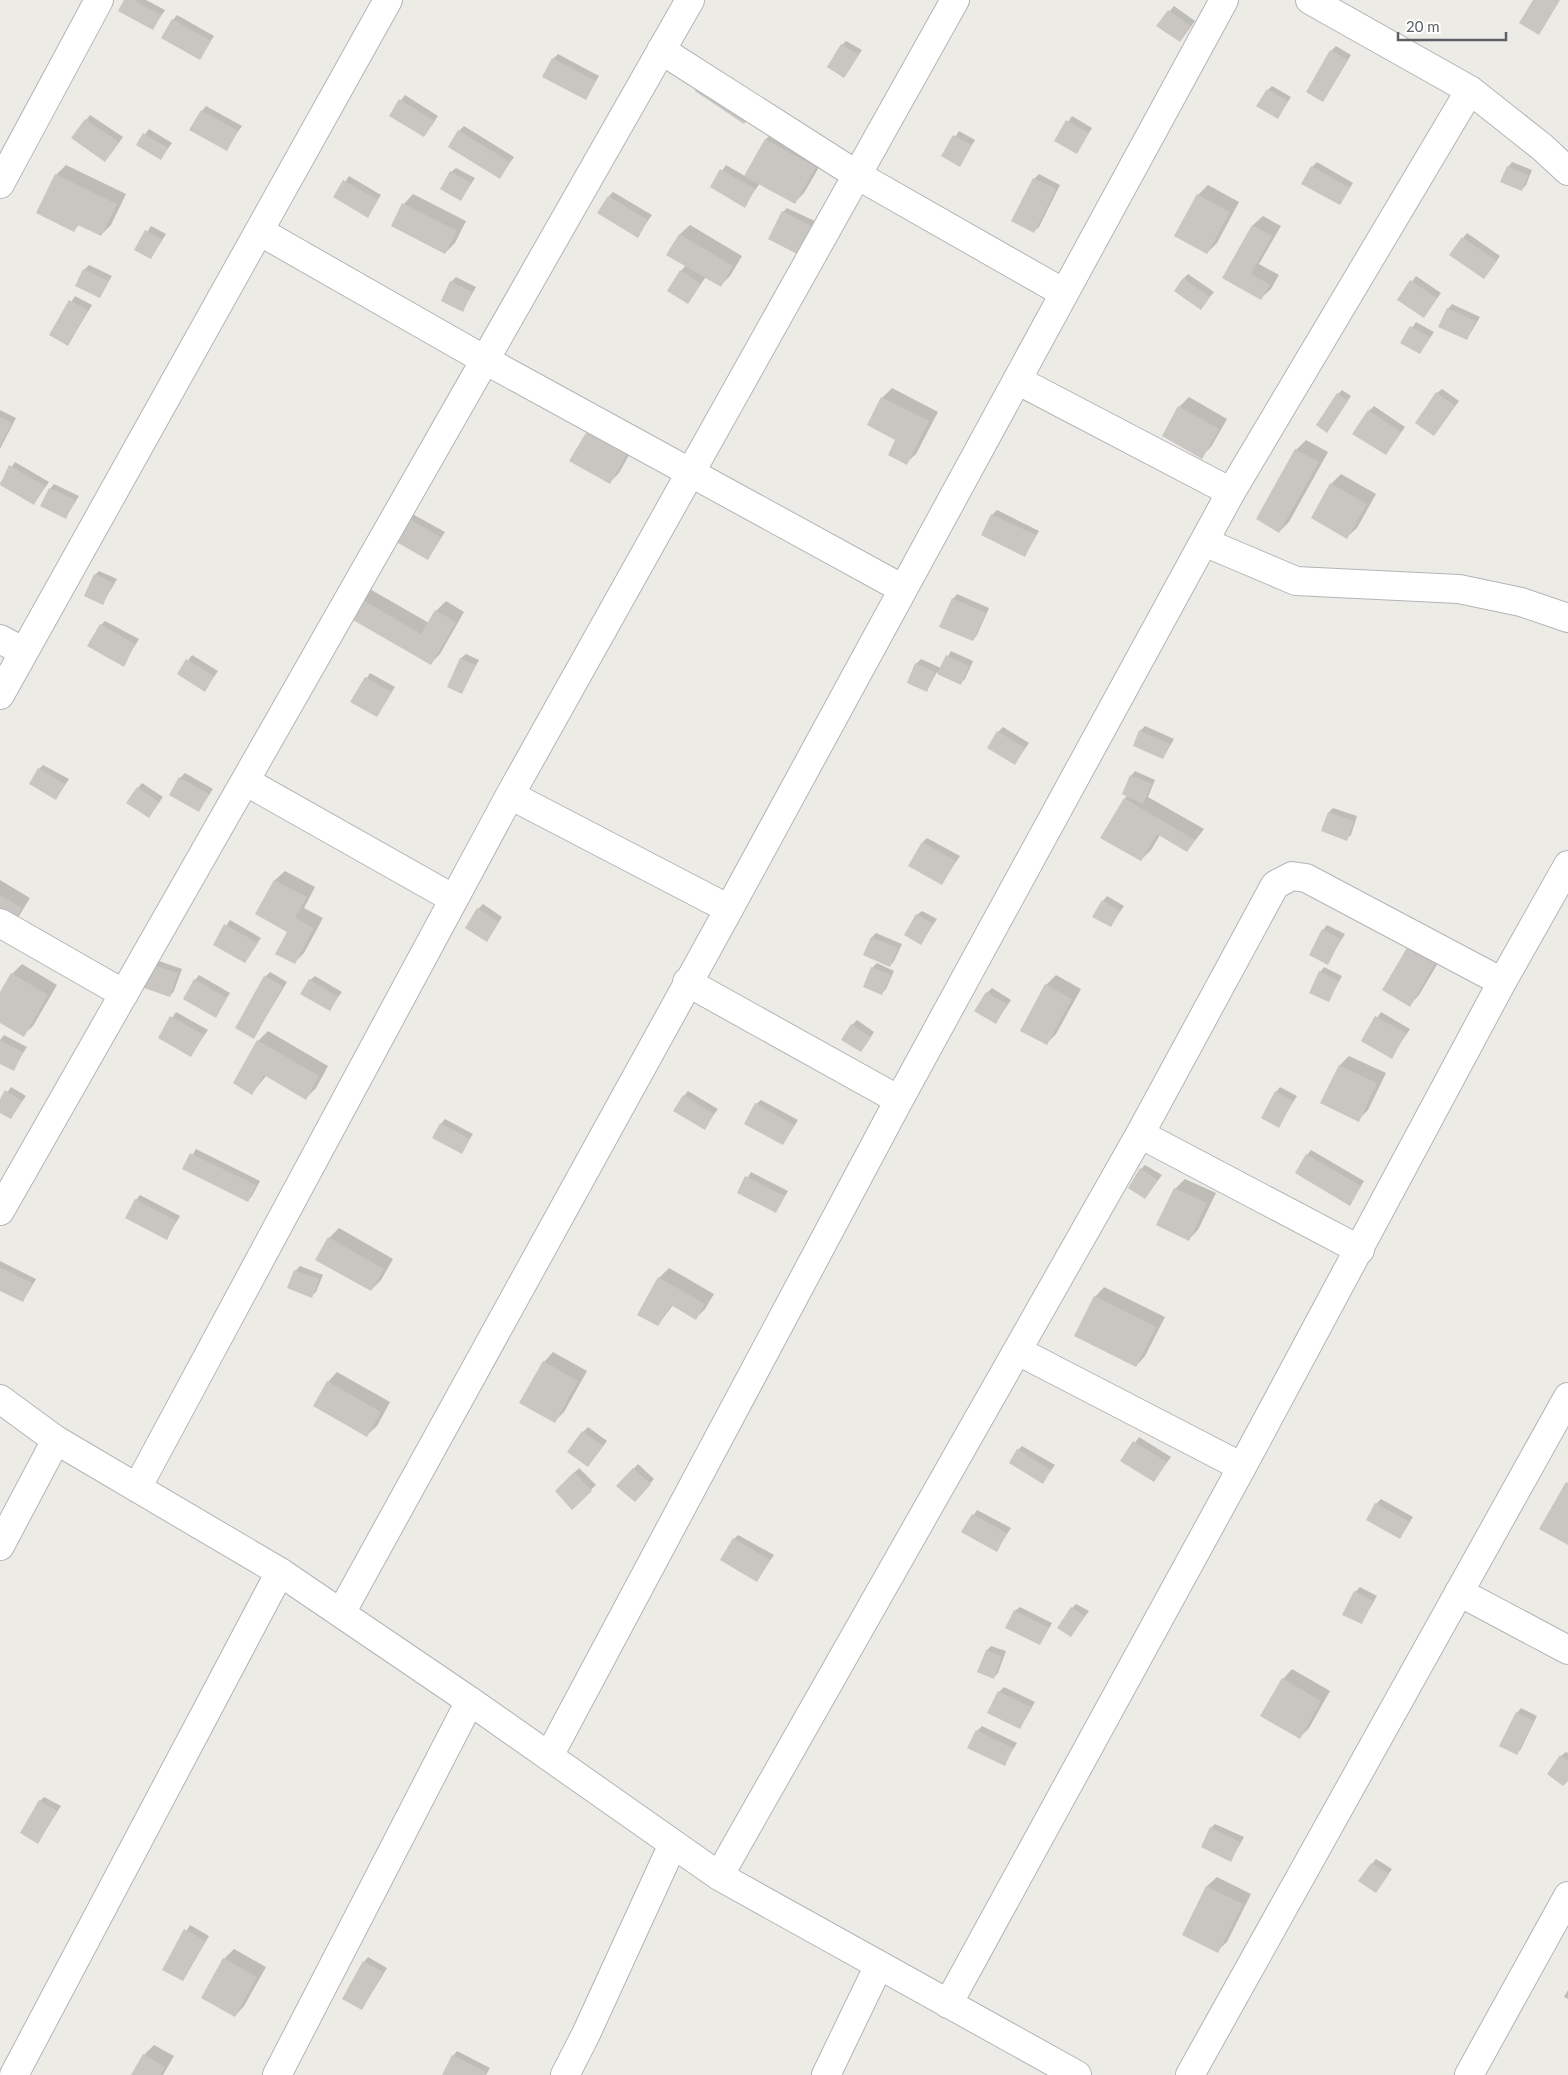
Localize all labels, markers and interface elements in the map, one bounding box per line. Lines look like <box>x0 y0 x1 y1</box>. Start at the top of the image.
scale bar <box>1398 10 1506 42</box>
text: 20 m <box>1406 17 1440 35</box>

